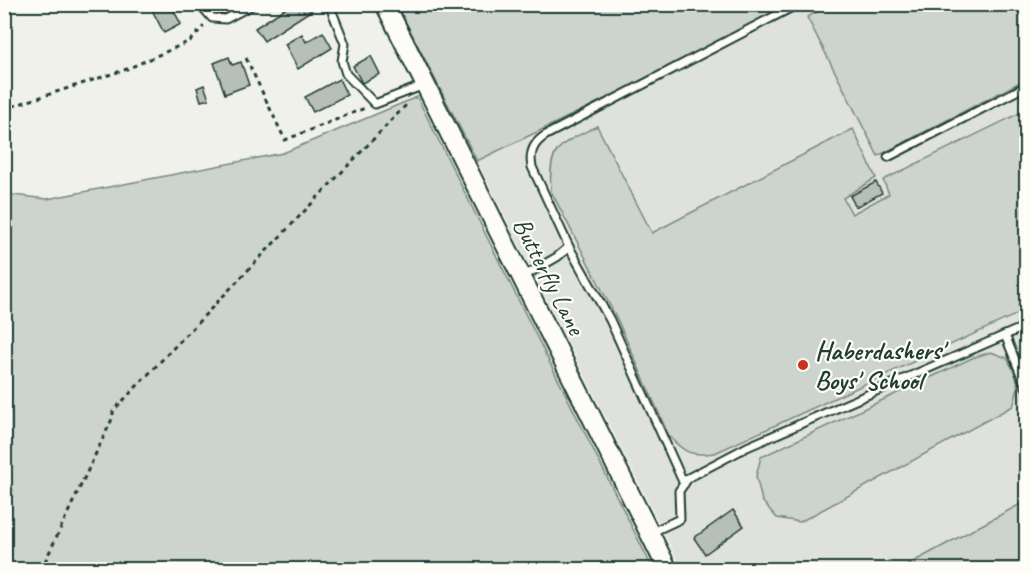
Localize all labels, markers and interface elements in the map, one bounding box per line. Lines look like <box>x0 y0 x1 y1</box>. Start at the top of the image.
street label: Butterfly Lane <box>505 212 594 342</box>
place label: Haberdashers' Boys' School <box>815 334 949 397</box>
marker: Haberdashers' Boys' School <box>796 358 810 372</box>

